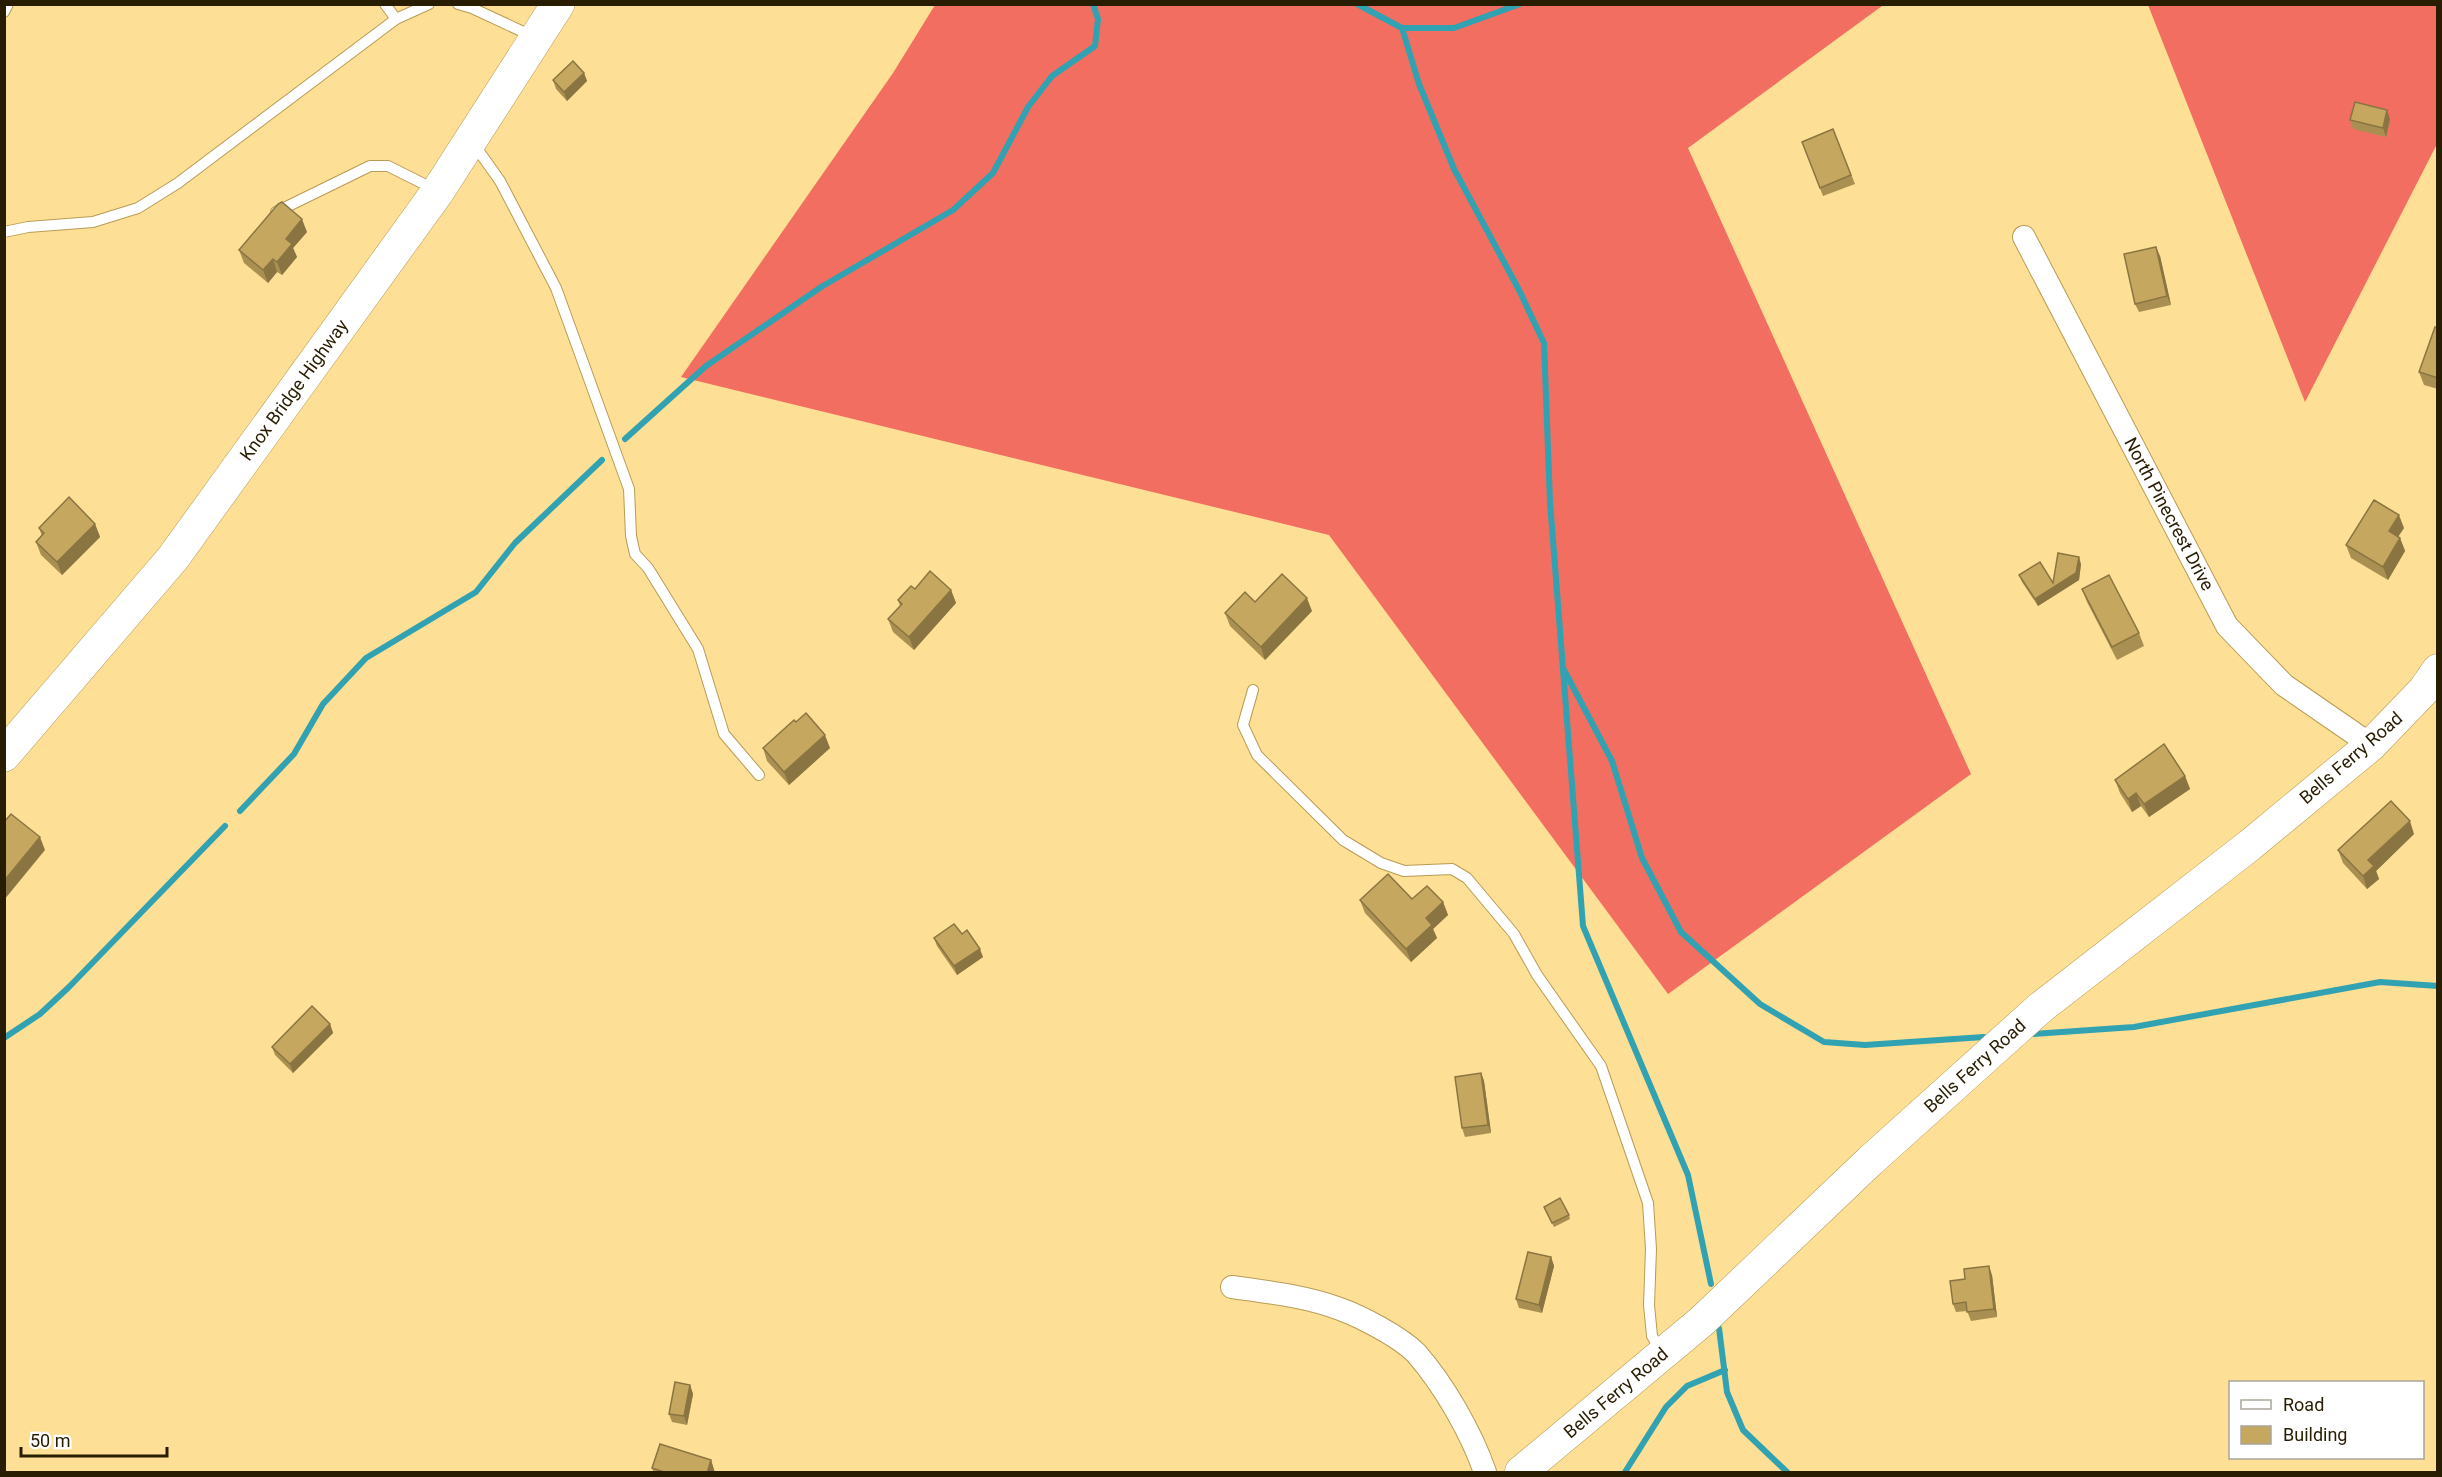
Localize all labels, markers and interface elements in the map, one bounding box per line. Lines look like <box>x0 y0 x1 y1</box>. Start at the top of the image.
street label: Knox Bridge Highway <box>235 315 352 464</box>
street label: North Pinecrest Drive <box>2120 434 2219 594</box>
street label: Bells Ferry Road <box>2295 707 2406 808</box>
street label: Bells Ferry Road <box>1920 1015 2030 1117</box>
street label: Bells Ferry Road <box>1559 1343 1672 1442</box>
legend <box>2229 1381 2424 1459</box>
text: Road <box>2283 1394 2324 1415</box>
scale bar <box>21 1420 166 1458</box>
text: Building <box>2283 1424 2347 1445</box>
text: 50 m <box>30 1430 70 1451</box>

